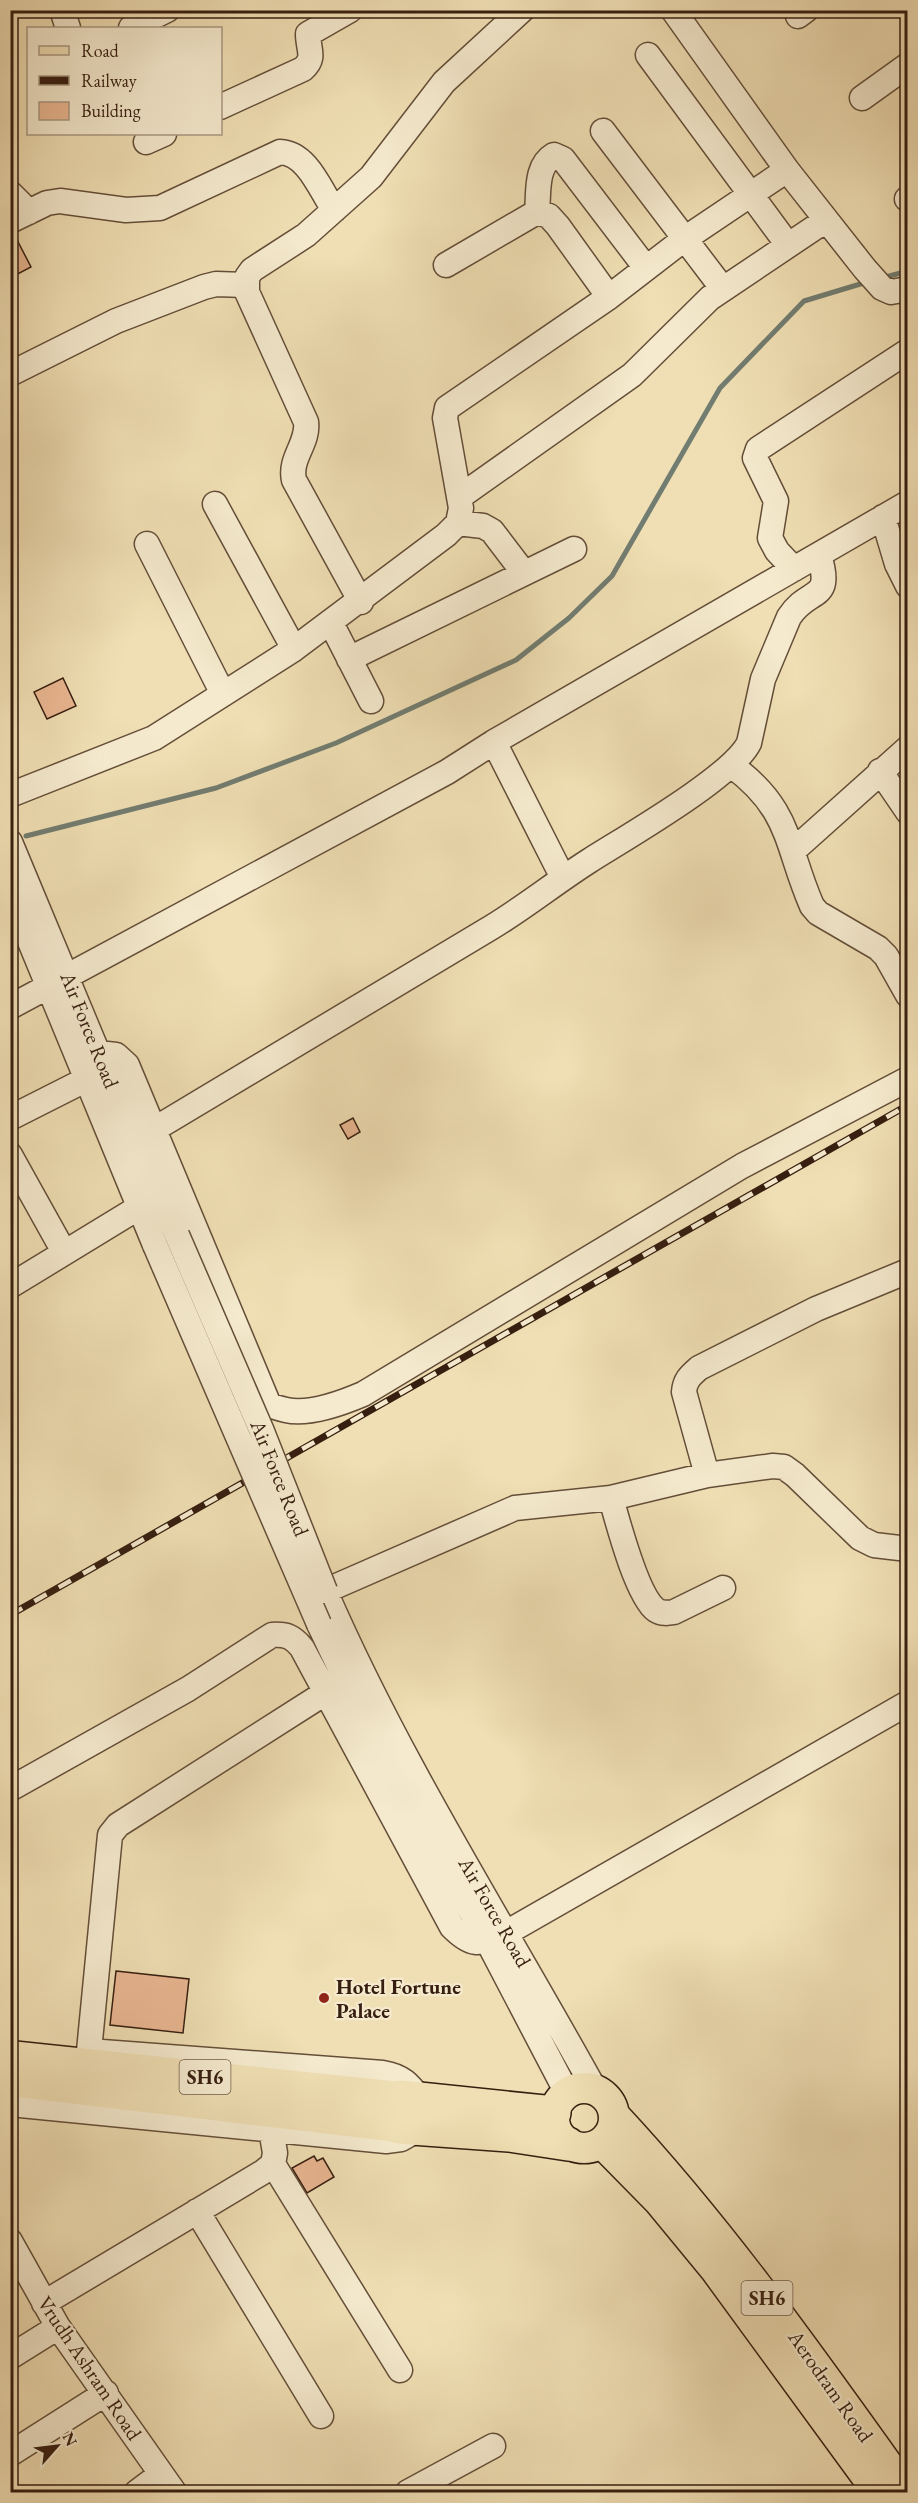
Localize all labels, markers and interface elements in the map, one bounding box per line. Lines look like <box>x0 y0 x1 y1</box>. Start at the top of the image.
legend <box>27 27 222 135</box>
text: Road <box>81 39 120 62</box>
text: Railway <box>81 69 137 92</box>
text: Building <box>81 99 141 122</box>
street label: Air Force Road <box>54 967 126 1092</box>
street label: Air Force Road <box>244 1415 316 1540</box>
street label: Air Force Road <box>452 1851 538 1972</box>
place label: Hotel Fortune Palace <box>336 1973 461 2024</box>
marker: Hotel Fortune Palace <box>317 1991 331 2005</box>
road number: SH6 <box>180 2060 230 2094</box>
road number: SH6 <box>742 2281 792 2315</box>
street label: Vrudh Ashram Road <box>32 2291 148 2445</box>
street label: Aerodram Road <box>782 2324 880 2448</box>
north arrow <box>27 2416 87 2476</box>
text: N <box>57 2429 82 2450</box>

